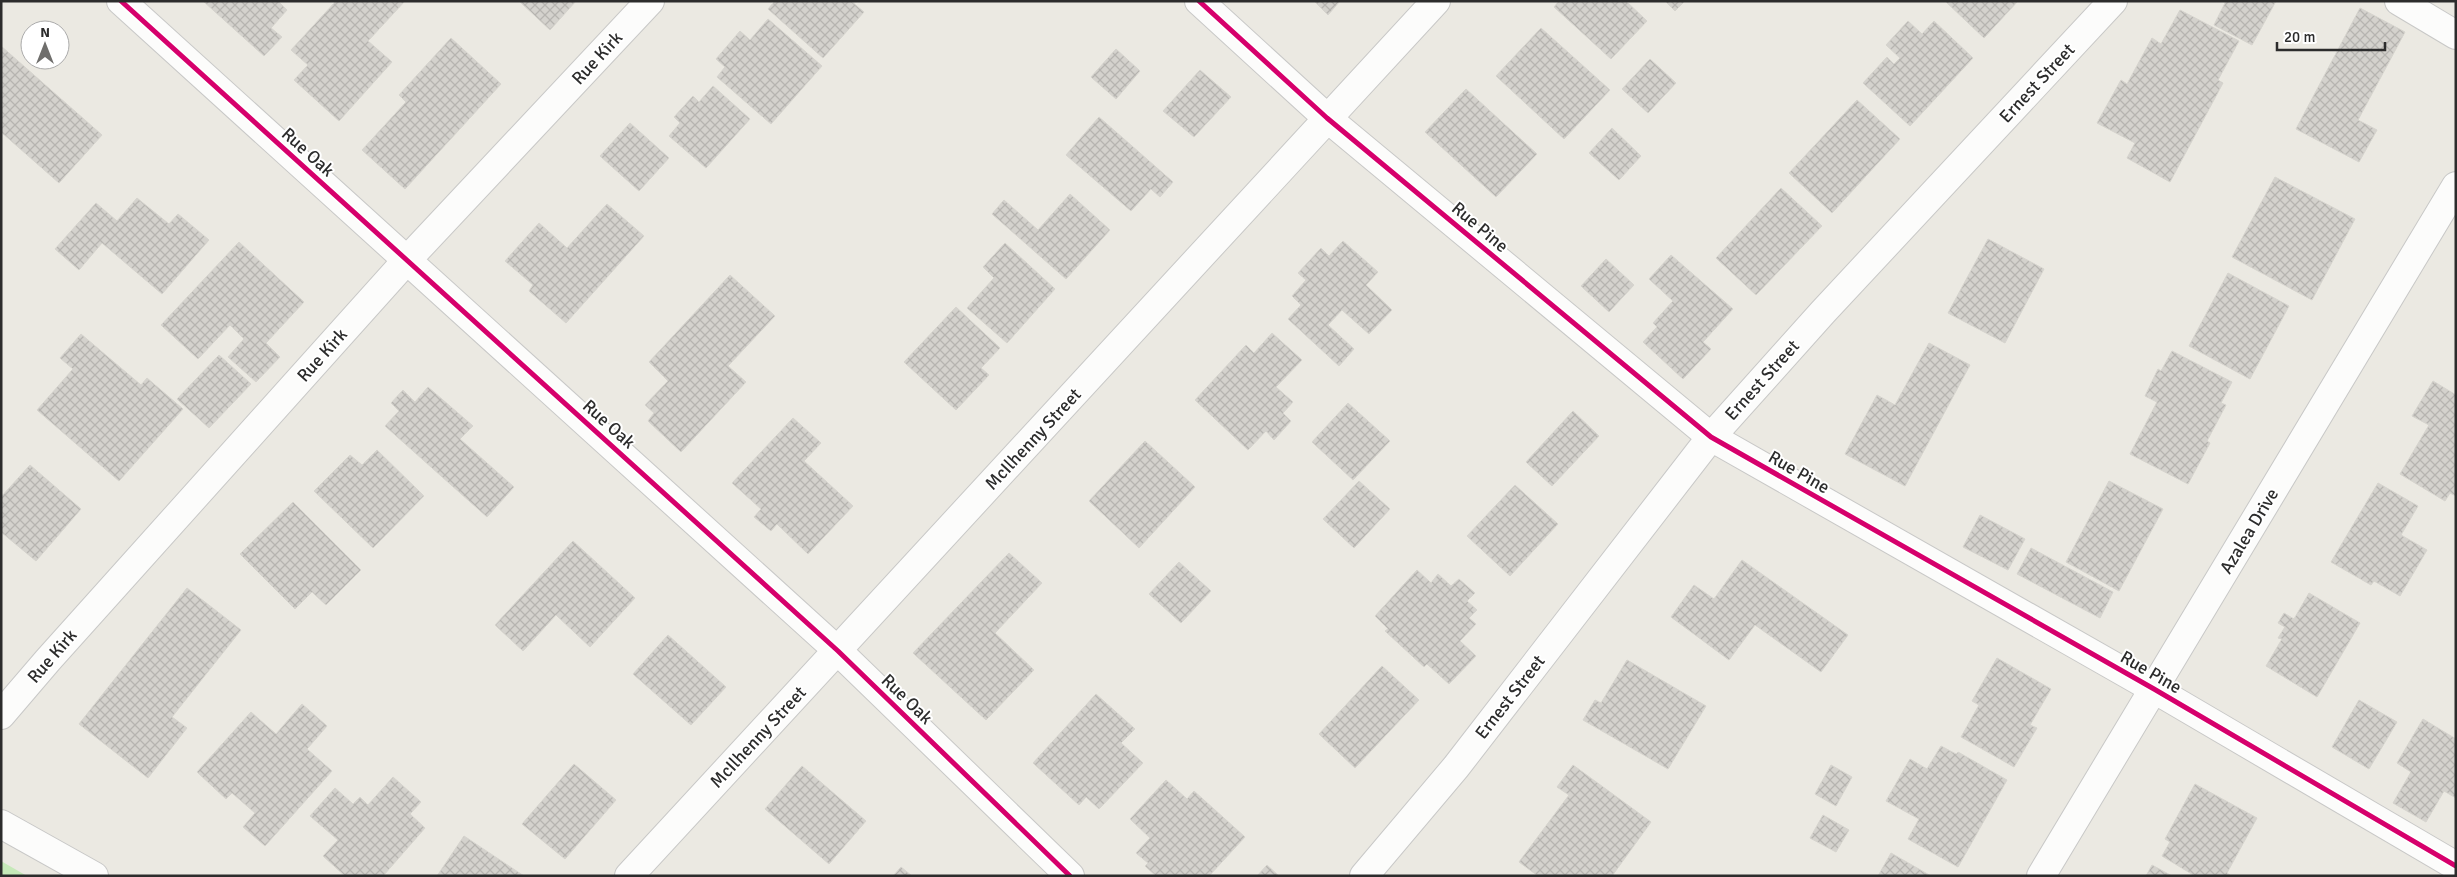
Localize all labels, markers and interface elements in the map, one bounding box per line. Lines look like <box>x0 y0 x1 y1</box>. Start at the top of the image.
north arrow <box>20 20 70 70</box>
scale bar <box>2277 20 2384 52</box>
text: N <box>40 24 50 41</box>
street label: Rue Kirk <box>567 27 627 89</box>
text: 20 m <box>2284 28 2315 46</box>
street label: Ernest Street <box>1995 39 2079 127</box>
street label: Rue Oak <box>277 123 339 181</box>
street label: Rue Pine <box>1447 197 1513 257</box>
street label: Rue Kirk <box>292 324 352 386</box>
street label: Ernest Street <box>1720 335 1804 425</box>
street label: McIlhenny Street <box>980 384 1086 494</box>
street label: Rue Oak <box>578 395 640 453</box>
street label: Rue Pine <box>1764 446 1834 498</box>
street label: Azalea Drive <box>2215 484 2283 578</box>
street label: Rue Kirk <box>23 624 81 688</box>
street label: Rue Pine <box>2116 646 2186 698</box>
street label: Ernest Street <box>1470 651 1550 743</box>
street label: Rue Oak <box>877 669 937 729</box>
street label: McIlhenny Street <box>705 682 811 792</box>

